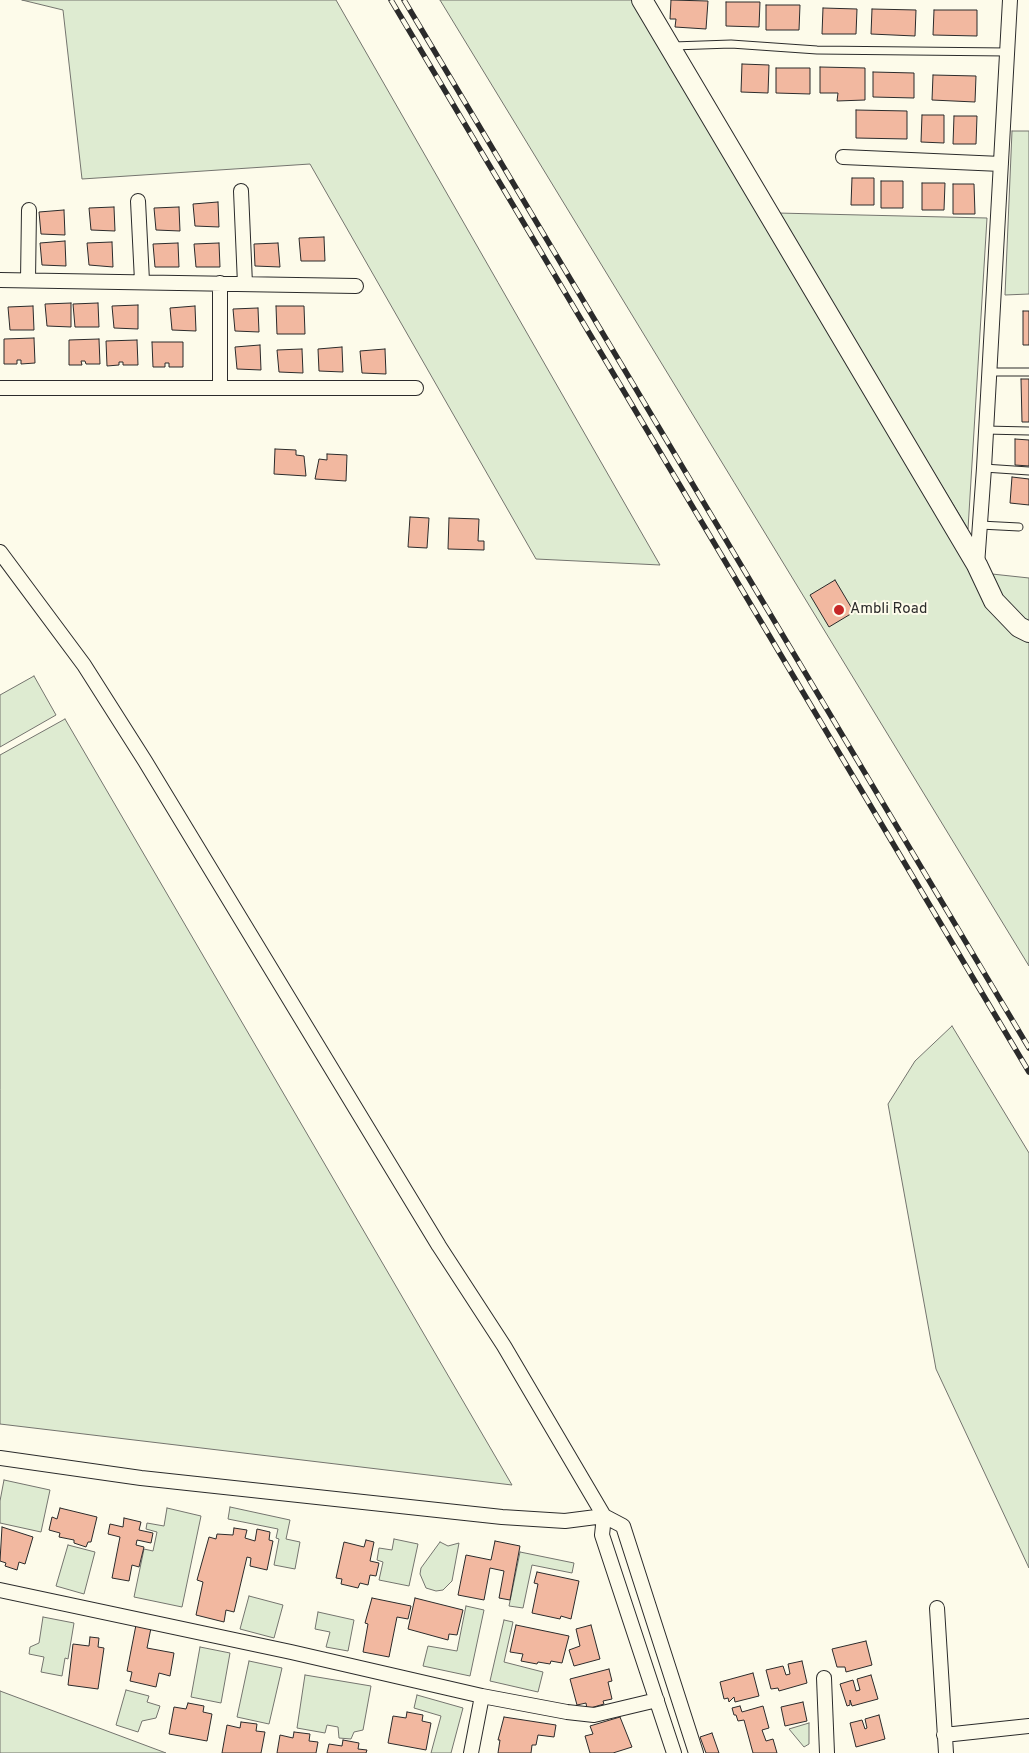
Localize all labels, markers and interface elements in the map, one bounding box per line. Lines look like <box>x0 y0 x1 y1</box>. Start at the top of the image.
place label: Ambli Road <box>850 601 927 619</box>
marker: Ambli Road <box>832 603 846 617</box>

